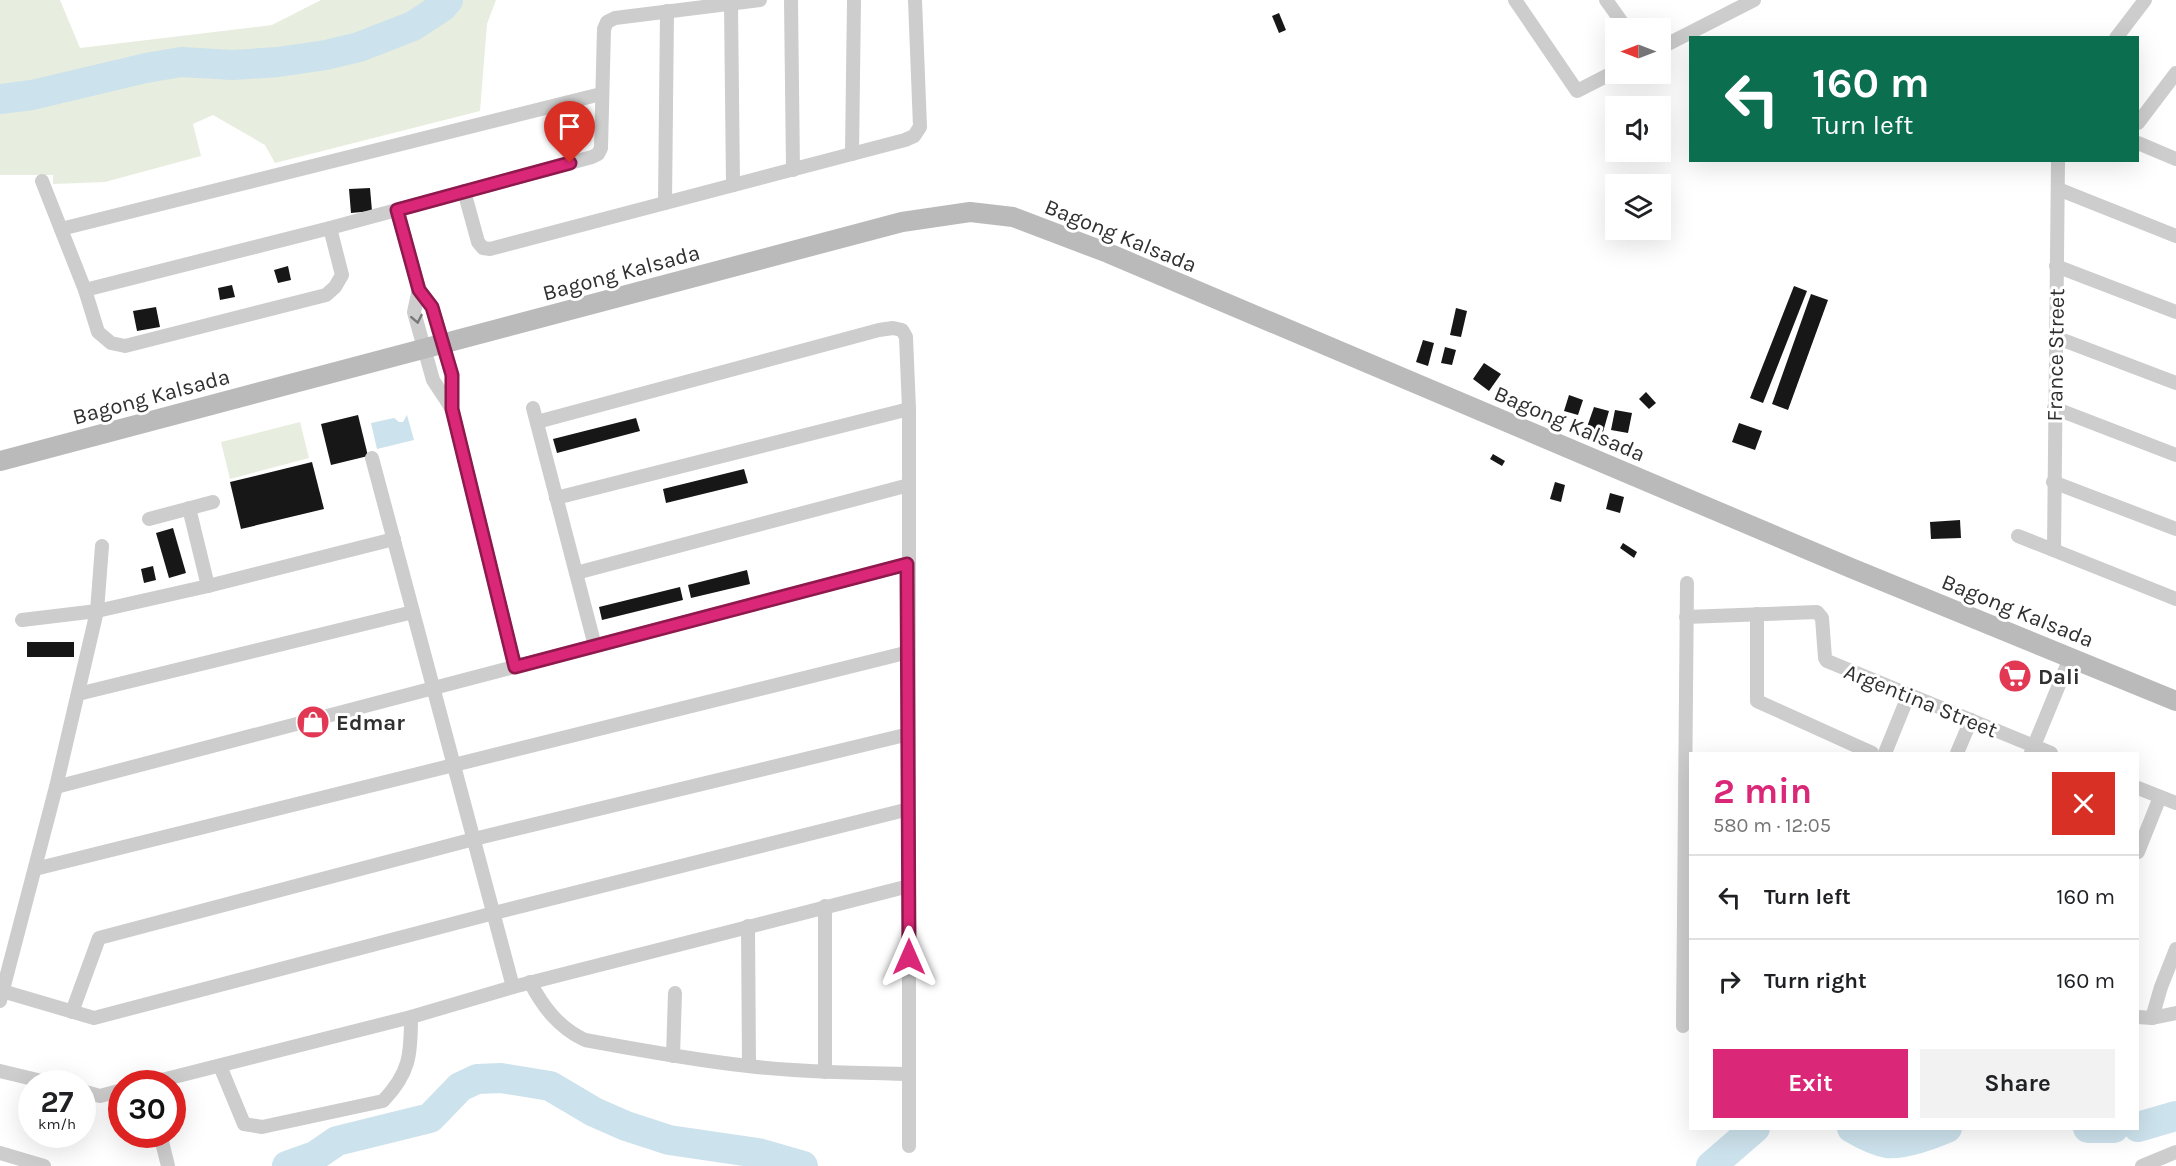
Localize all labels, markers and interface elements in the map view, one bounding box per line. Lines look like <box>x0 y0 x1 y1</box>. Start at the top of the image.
north arrow <box>1605 18 1671 84</box>
map controls <box>1605 18 1671 240</box>
text: 160 m <box>1812 58 1930 108</box>
icon: left <box>1713 60 1791 138</box>
button: sound <box>1605 96 1671 162</box>
pin <box>544 101 595 163</box>
text: Turn left <box>1812 109 1913 141</box>
icon: arrive <box>553 110 586 143</box>
button: layers <box>1605 174 1671 240</box>
street label: Bagong Kalsada <box>1041 194 1200 278</box>
street label: Bagong Kalsada <box>540 239 703 306</box>
street label: France Street <box>2042 288 2070 422</box>
one-way arrow <box>410 314 423 324</box>
street label: Bagong Kalsada <box>70 363 233 430</box>
street label: Bagong Kalsada <box>1490 380 1649 467</box>
street label: Bagong Kalsada <box>1938 569 2097 653</box>
street label: Argentina Street <box>1840 658 2001 744</box>
supermarket icon: Dali <box>1997 658 2033 694</box>
place label: Dali <box>2038 664 2080 690</box>
shop icon: Edmar <box>295 704 331 740</box>
place label: Edmar <box>336 710 405 736</box>
text: 2 min <box>1713 770 1812 812</box>
button: close <box>2052 772 2115 835</box>
text: 580 m · 12:05 <box>1713 814 1831 837</box>
icon: left <box>1713 881 1746 914</box>
text: Turn left <box>1764 884 1851 910</box>
text: 160 m <box>2056 884 2115 910</box>
position arrow <box>877 925 941 989</box>
icon: right <box>1713 965 1746 998</box>
text: Turn right <box>1764 968 1867 994</box>
text: 160 m <box>2056 968 2115 994</box>
button: Exit <box>1713 1049 1908 1118</box>
button: Share <box>1920 1049 2115 1118</box>
speed limit sign: 30 <box>108 1070 186 1148</box>
text: 27 <box>40 1084 74 1120</box>
text: km/h <box>38 1115 76 1133</box>

